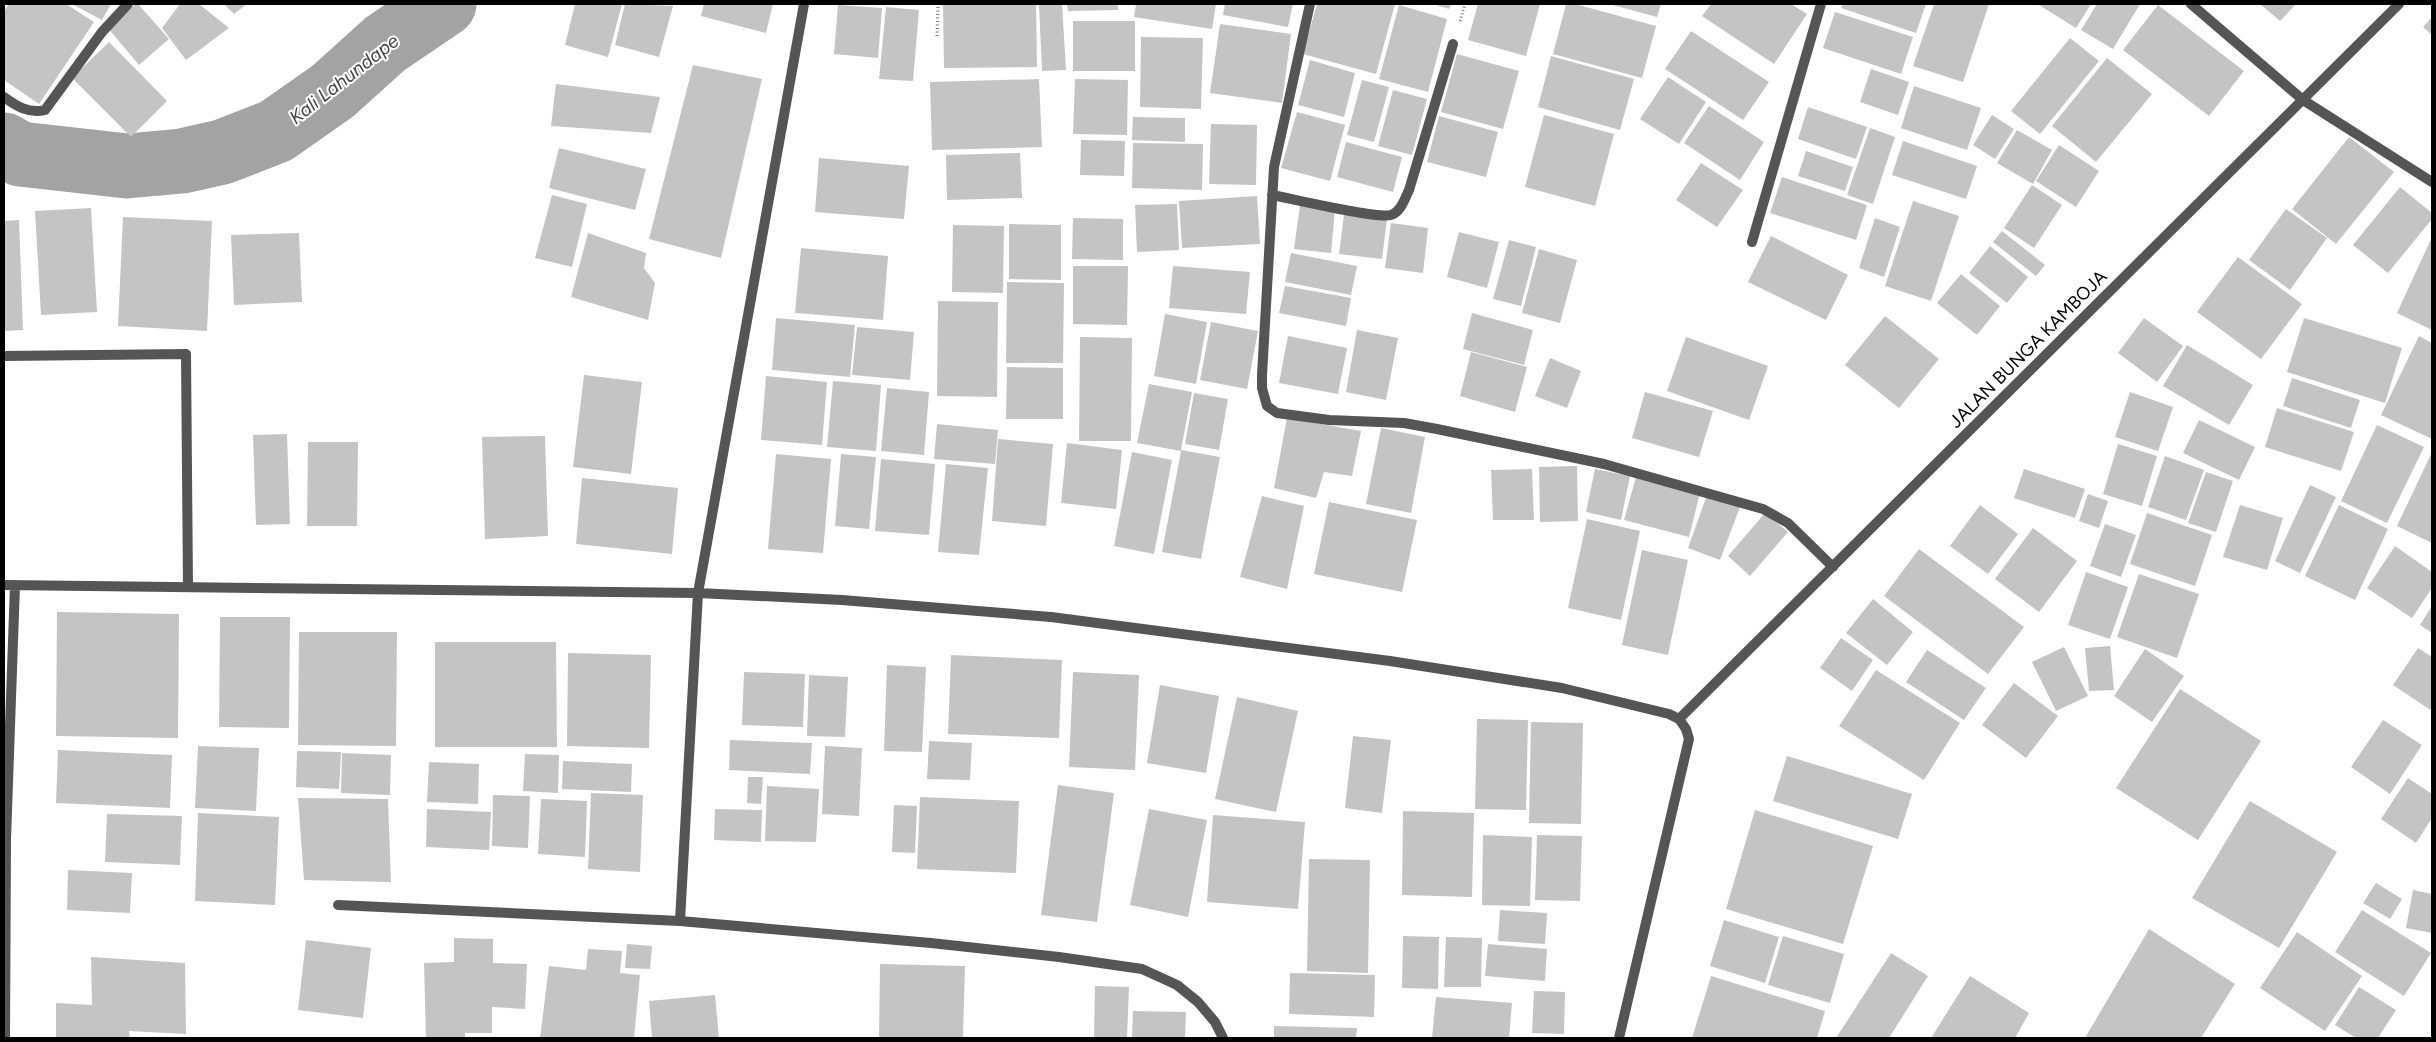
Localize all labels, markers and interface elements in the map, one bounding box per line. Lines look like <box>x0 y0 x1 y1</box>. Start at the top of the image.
water label: Kali Lahundape <box>285 29 404 129</box>
street label: JALAN BUNGA KAMBOJA <box>1945 266 2111 432</box>

